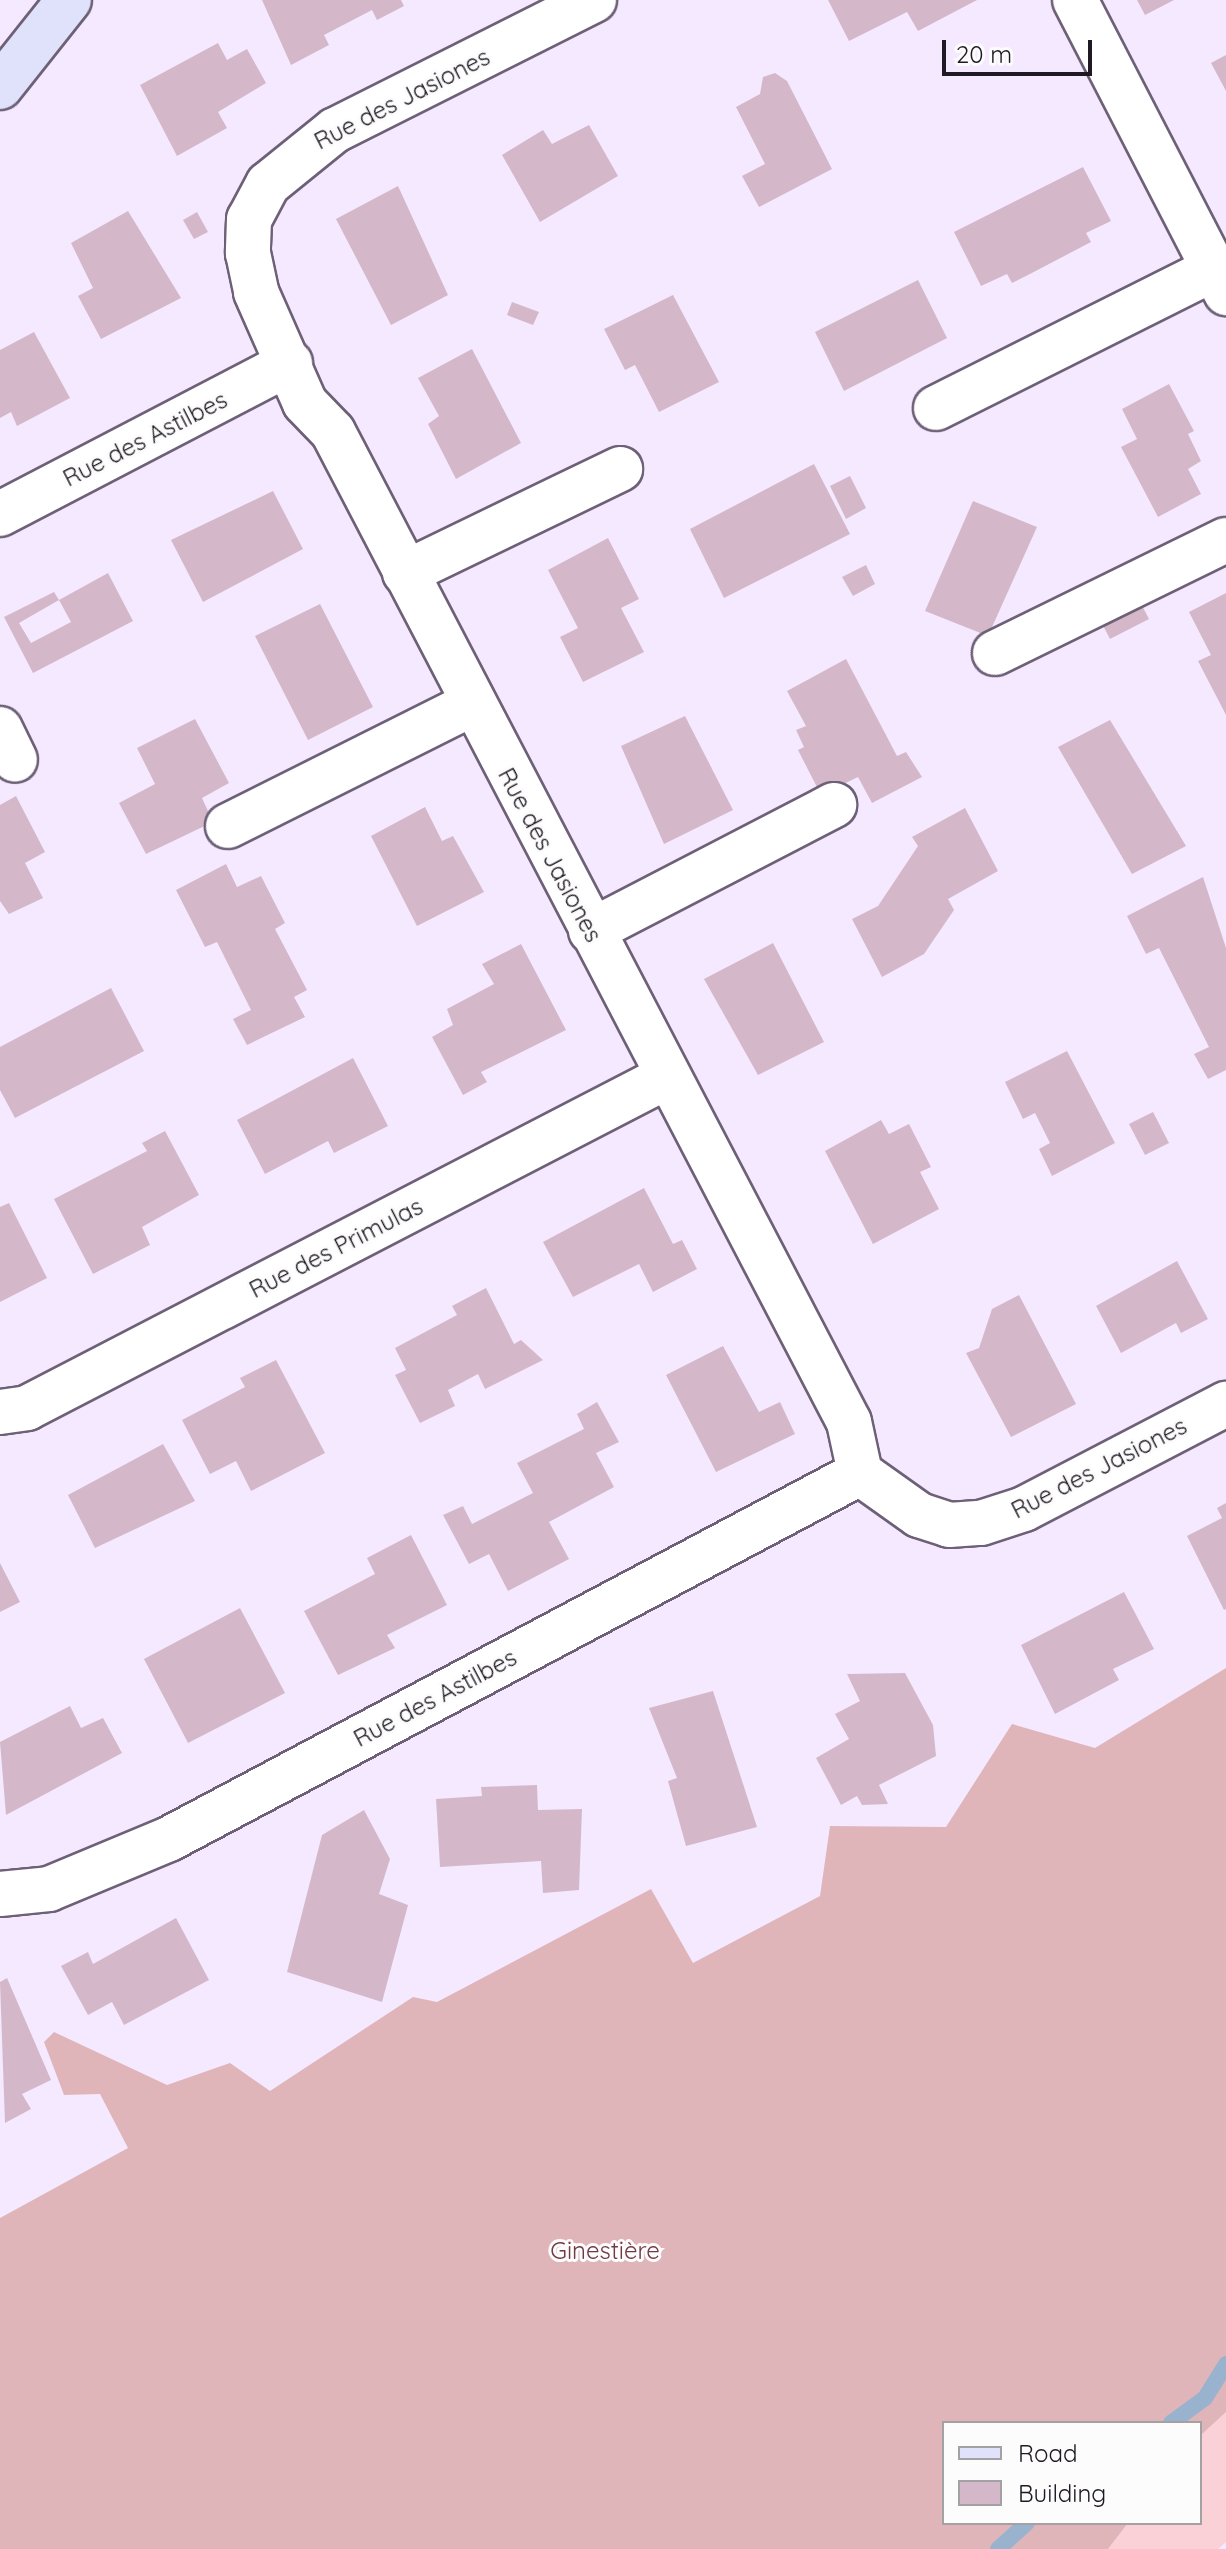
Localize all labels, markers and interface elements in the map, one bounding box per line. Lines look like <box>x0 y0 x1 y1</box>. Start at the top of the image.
scale bar <box>946 24 1096 74</box>
text: 20 m <box>956 39 1012 69</box>
street label: Rue des Jasiones <box>309 42 495 156</box>
street label: Rue des Astilbes <box>58 385 232 493</box>
street label: Rue des Jasiones <box>492 763 608 947</box>
street label: Rue des Primulas <box>244 1192 428 1304</box>
street label: Rue des Jasiones <box>1006 1411 1192 1525</box>
street label: Rue des Astilbes <box>349 1643 521 1753</box>
park label: Ginestière <box>550 2237 660 2265</box>
legend <box>942 2421 1202 2525</box>
text: Road <box>1018 2438 1078 2468</box>
text: Building <box>1018 2478 1106 2508</box>

